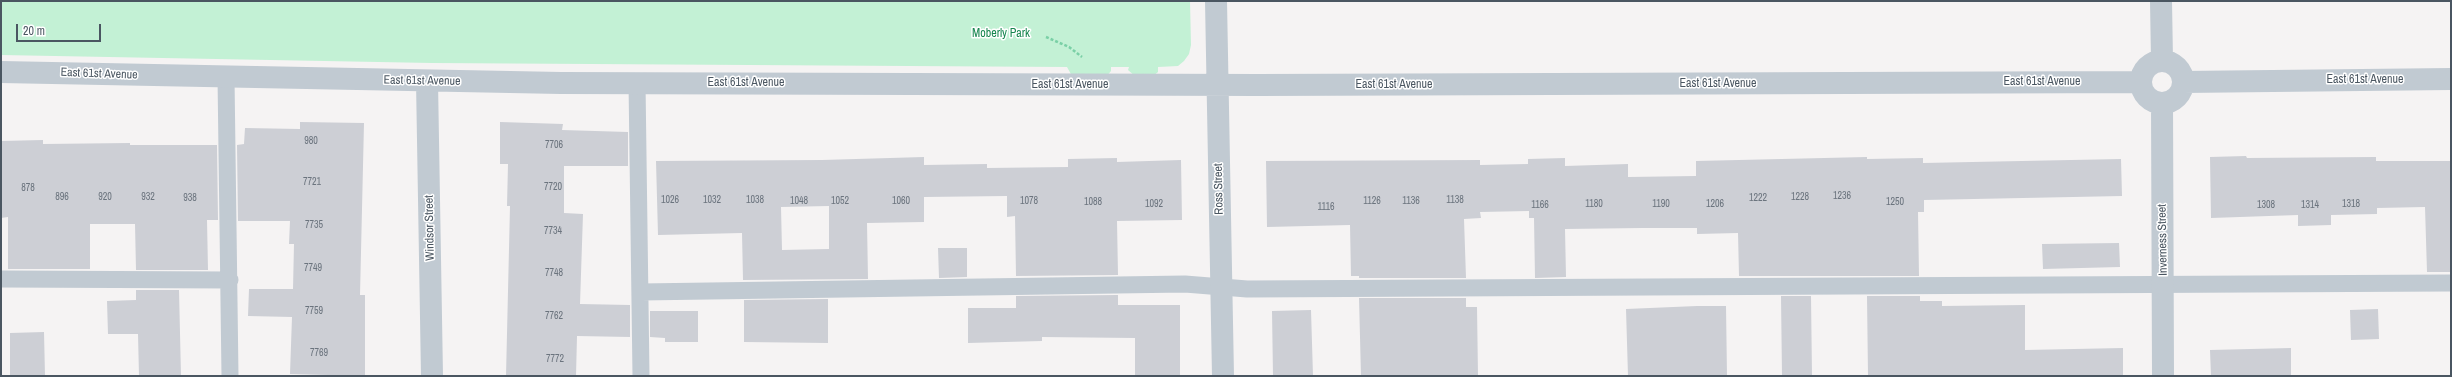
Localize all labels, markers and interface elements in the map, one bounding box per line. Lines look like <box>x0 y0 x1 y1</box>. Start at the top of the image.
scale bar <box>18 16 103 42</box>
text: 20 m <box>23 23 45 39</box>
park label: Moberly Park <box>972 27 1030 41</box>
street label: East 61st Avenue <box>60 65 138 83</box>
street label: East 61st Avenue <box>383 73 461 89</box>
street label: East 61st Avenue <box>2327 73 2403 87</box>
street label: East 61st Avenue <box>2004 75 2080 89</box>
street label: East 61st Avenue <box>708 76 784 90</box>
street label: East 61st Avenue <box>1680 77 1756 91</box>
street label: East 61st Avenue <box>1032 78 1108 92</box>
street label: East 61st Avenue <box>1356 78 1432 92</box>
house number: 980 <box>304 135 318 147</box>
house number: 7706 <box>545 139 563 151</box>
street label: Ross Street <box>1211 163 1227 215</box>
house number: 7721 <box>303 176 321 188</box>
house number: 7720 <box>544 181 562 193</box>
house number: 878 <box>21 182 35 194</box>
house number: 1236 <box>1833 190 1851 202</box>
house number: 896 <box>55 191 69 203</box>
house number: 920 <box>98 191 112 203</box>
house number: 932 <box>141 191 155 203</box>
house number: 1228 <box>1791 191 1809 203</box>
house number: 938 <box>183 192 197 204</box>
house number: 1222 <box>1749 192 1767 204</box>
house number: 1026 <box>661 194 679 206</box>
house number: 1032 <box>703 194 721 206</box>
house number: 1038 <box>746 194 764 206</box>
house number: 1138 <box>1446 194 1464 206</box>
street label: Windsor Street <box>422 195 438 261</box>
house number: 1048 <box>790 195 808 207</box>
house number: 1052 <box>831 195 849 207</box>
house number: 1060 <box>892 195 910 207</box>
house number: 1078 <box>1020 195 1038 207</box>
house number: 1126 <box>1363 195 1381 207</box>
house number: 1136 <box>1402 195 1420 207</box>
house number: 1088 <box>1084 196 1102 208</box>
house number: 1250 <box>1886 196 1904 208</box>
house number: 1092 <box>1145 198 1163 210</box>
house number: 1180 <box>1585 198 1603 210</box>
house number: 1190 <box>1652 198 1670 210</box>
house number: 1206 <box>1706 198 1724 210</box>
house number: 1318 <box>2342 198 2360 210</box>
house number: 1166 <box>1531 199 1549 211</box>
house number: 1308 <box>2257 199 2275 211</box>
house number: 1314 <box>2301 199 2319 211</box>
house number: 1116 <box>1317 201 1335 213</box>
street label: Inverness Street <box>2155 204 2171 276</box>
house number: 7735 <box>305 219 323 231</box>
house number: 7734 <box>544 225 562 237</box>
house number: 7749 <box>304 262 322 274</box>
house number: 7748 <box>545 267 563 279</box>
house number: 7759 <box>305 305 323 317</box>
house number: 7762 <box>545 310 563 322</box>
house number: 7769 <box>310 347 328 359</box>
house number: 7772 <box>546 353 564 365</box>

